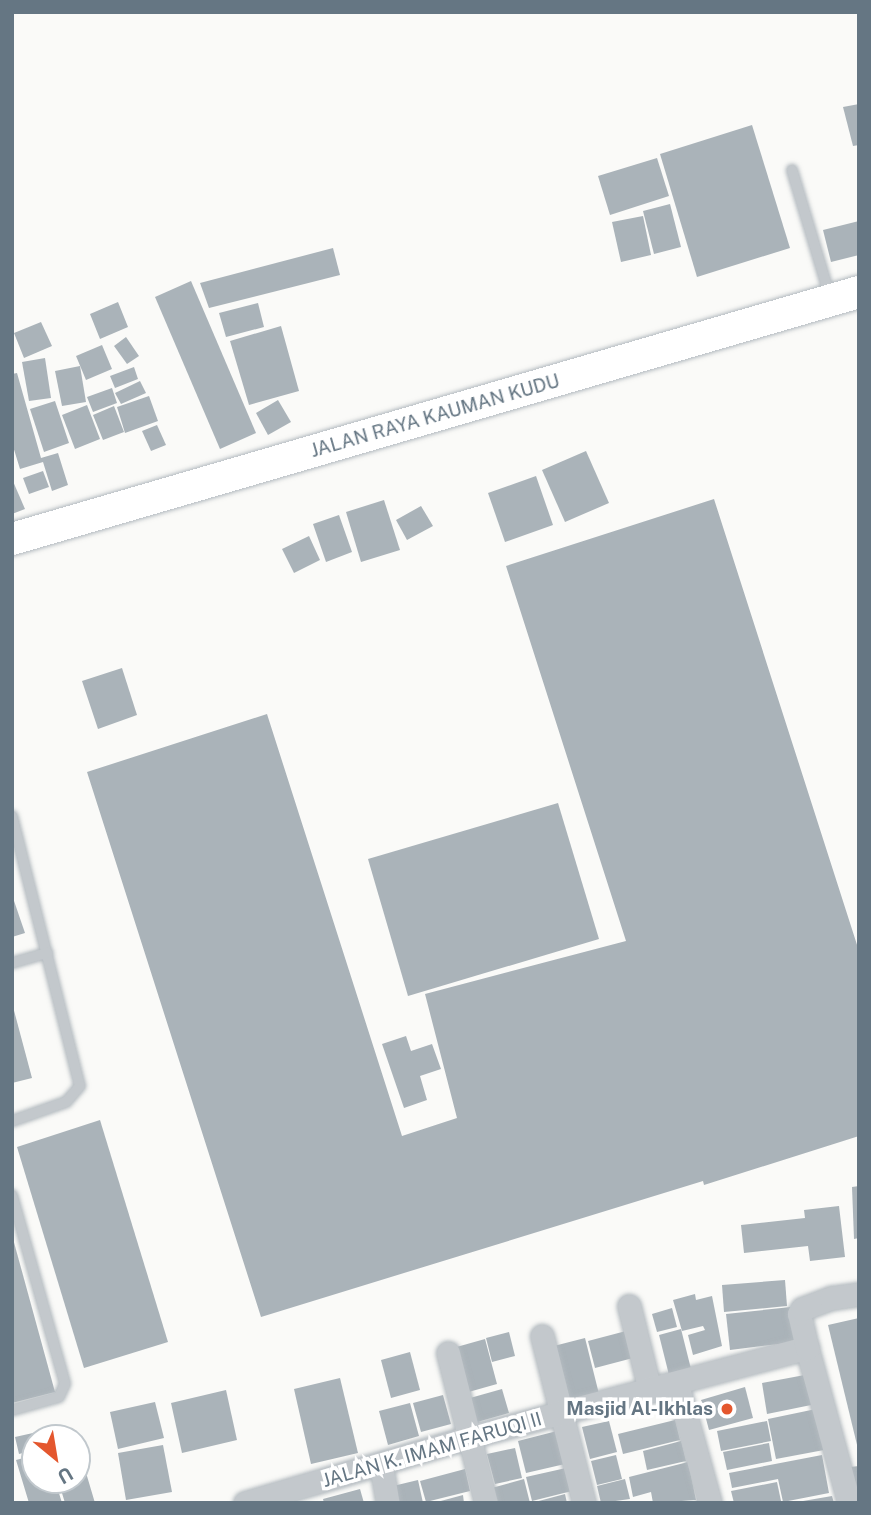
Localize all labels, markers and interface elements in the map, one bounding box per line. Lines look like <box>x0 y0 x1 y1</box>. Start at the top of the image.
street label: JALAN RAYA KAUMAN KUDU <box>308 369 562 463</box>
place label: Masjid Al-Ikhlas <box>566 1398 713 1420</box>
marker: Masjid Al-Ikhlas <box>719 1401 735 1417</box>
street label: JALAN K. IMAM FARUQI II <box>320 1408 544 1492</box>
north arrow <box>21 1424 91 1494</box>
text: U <box>54 1462 77 1488</box>

